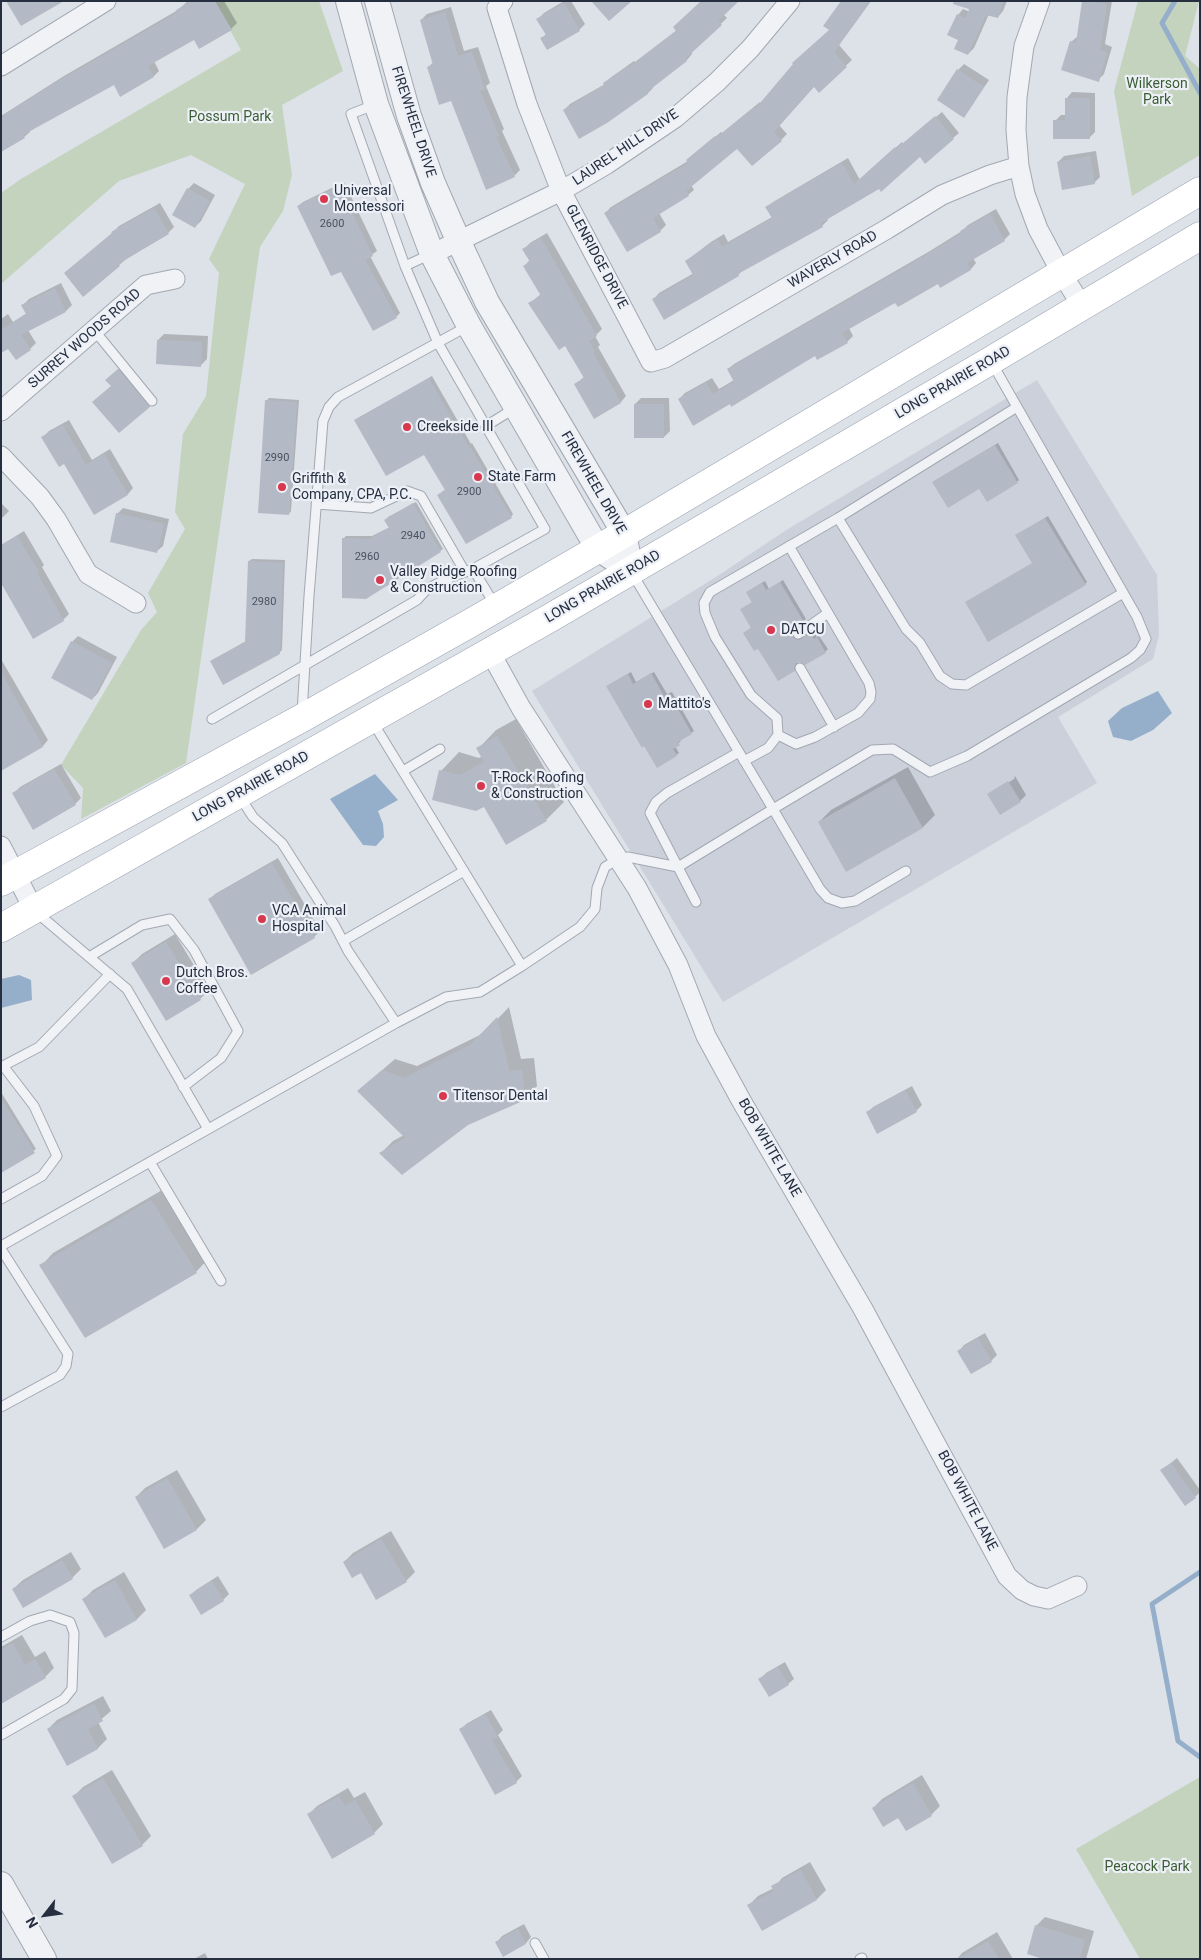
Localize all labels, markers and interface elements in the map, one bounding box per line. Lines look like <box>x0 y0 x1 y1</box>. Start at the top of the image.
street label: FIREWHEEL DRIVE <box>387 64 439 180</box>
park label: Wilkerson Park <box>1126 76 1188 108</box>
street label: LAUREL HILL DRIVE <box>570 106 682 190</box>
park label: Possum Park <box>189 109 271 125</box>
place label: Universal Montessori <box>334 183 405 216</box>
marker: Universal Montessori <box>318 193 330 205</box>
street label: GLENRIDGE DRIVE <box>561 202 631 312</box>
house number: 2600 <box>320 217 344 231</box>
street label: WAVERLY ROAD <box>785 228 881 292</box>
street label: SURREY WOODS ROAD <box>25 286 145 392</box>
street label: LONG PRAIRIE ROAD <box>892 343 1014 423</box>
place label: Creekside III <box>417 419 494 435</box>
marker: Creekside III <box>401 421 413 433</box>
street label: FIREWHEEL DRIVE <box>557 429 629 537</box>
house number: 2990 <box>265 451 289 465</box>
place label: State Farm <box>488 469 556 485</box>
place label: Griffith & Company, CPA, P.C. <box>292 471 412 504</box>
marker: State Farm <box>472 471 484 483</box>
marker: Griffith & Company, CPA, P.C. <box>276 481 288 493</box>
house number: 2900 <box>457 485 481 499</box>
house number: 2940 <box>401 529 425 543</box>
street label: LONG PRAIRIE ROAD <box>542 547 664 627</box>
house number: 2960 <box>355 550 379 564</box>
place label: Valley Ridge Roofing & Construction <box>390 564 517 596</box>
marker: Valley Ridge Roofing & Construction <box>374 574 386 586</box>
house number: 2980 <box>252 595 276 609</box>
place label: DATCU <box>781 622 825 638</box>
marker: DATCU <box>765 624 777 636</box>
place label: Mattito's <box>658 696 711 712</box>
marker: Mattito's <box>642 698 654 710</box>
street label: LONG PRAIRIE ROAD <box>190 748 312 826</box>
place label: T-Rock Roofing & Construction <box>491 770 584 802</box>
marker: T-Rock Roofing & Construction <box>475 780 487 792</box>
place label: VCA Animal Hospital <box>272 903 346 936</box>
marker: VCA Animal Hospital <box>256 913 268 925</box>
place label: Dutch Bros. Coffee <box>176 965 248 998</box>
marker: Dutch Bros. Coffee <box>160 975 172 987</box>
place label: Titensor Dental <box>453 1088 548 1104</box>
marker: Titensor Dental <box>437 1090 449 1102</box>
street label: BOB WHITE LANE <box>734 1096 804 1200</box>
street label: BOB WHITE LANE <box>934 1448 1000 1554</box>
park label: Peacock Park <box>1104 1859 1190 1875</box>
north arrow <box>20 1890 70 1940</box>
text: N <box>23 1914 41 1931</box>

